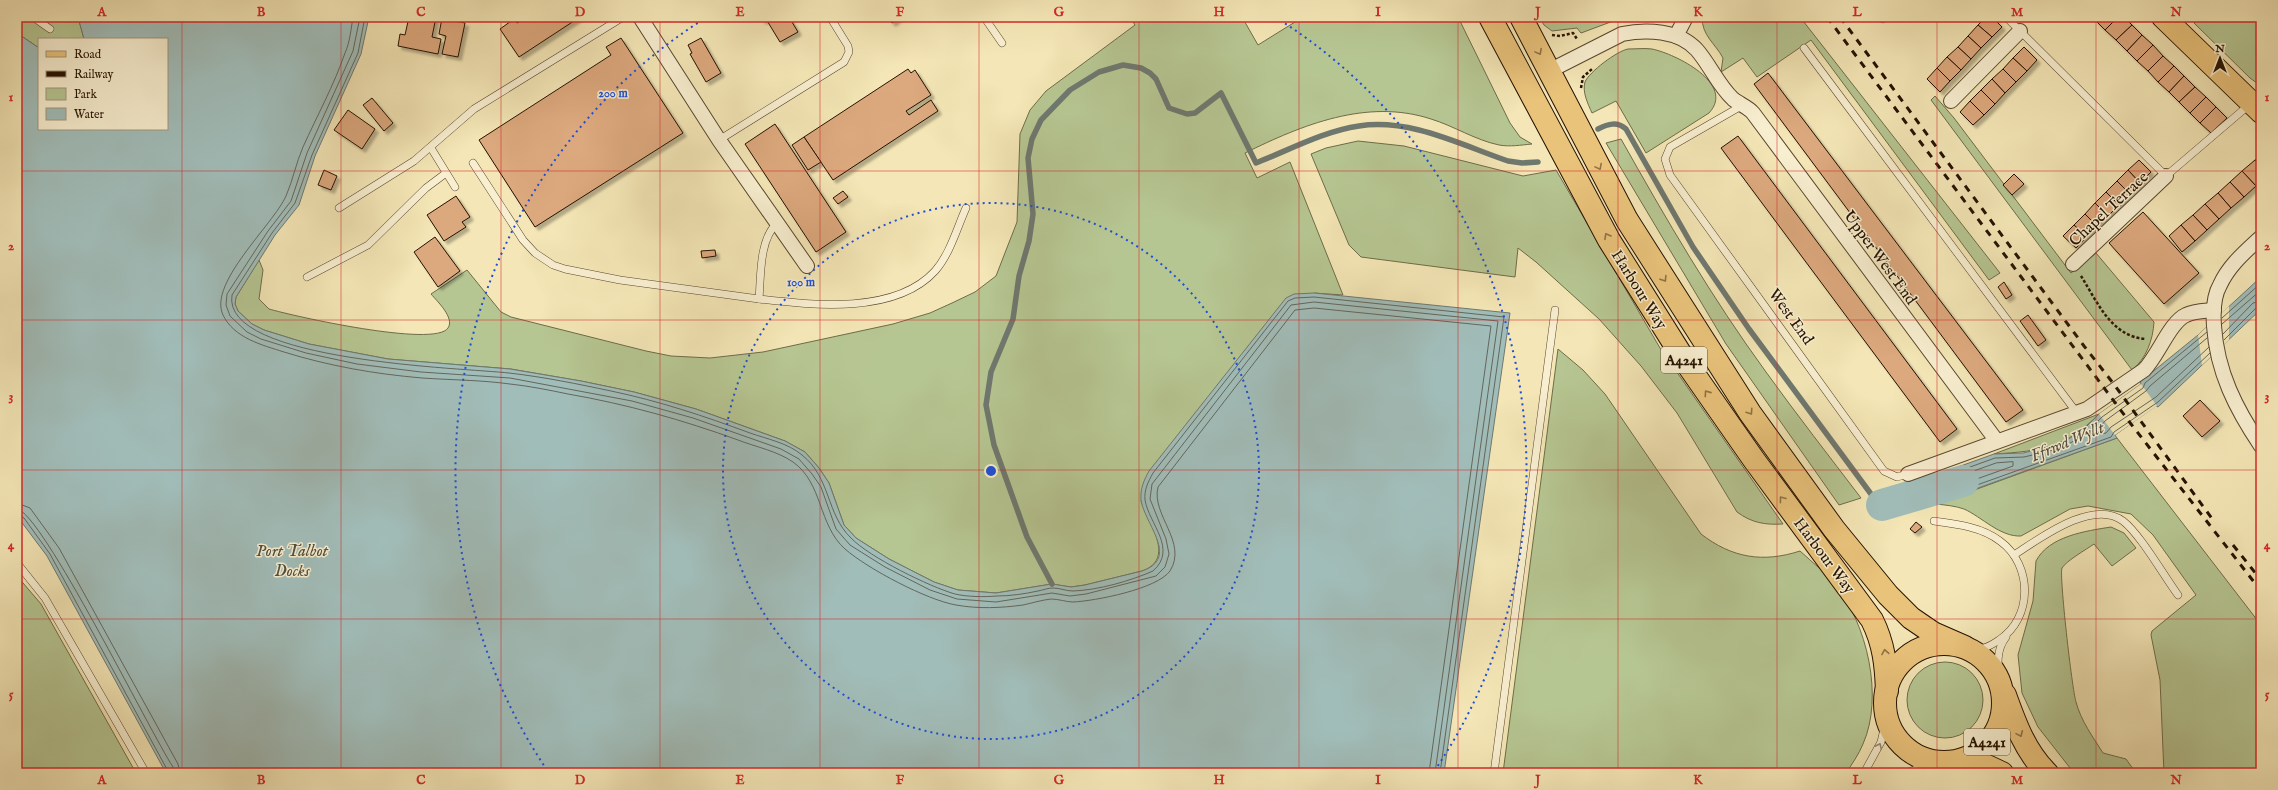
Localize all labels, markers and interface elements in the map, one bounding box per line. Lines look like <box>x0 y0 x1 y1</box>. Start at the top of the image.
text: A <box>97 4 108 21</box>
text: B <box>257 4 266 21</box>
text: C <box>416 4 426 21</box>
text: D <box>575 4 586 21</box>
text: E <box>735 4 745 21</box>
text: F <box>896 4 905 21</box>
text: G <box>1054 4 1065 21</box>
text: H <box>1213 4 1225 21</box>
text: I <box>1375 4 1381 21</box>
text: J <box>1533 4 1541 21</box>
text: K <box>1693 4 1703 21</box>
text: L <box>1851 4 1862 21</box>
text: M <box>2011 4 2024 21</box>
text: N <box>2169 4 2182 21</box>
legend <box>38 38 168 130</box>
north arrow <box>2200 38 2240 78</box>
text: N <box>2214 42 2225 56</box>
text: Road <box>74 47 102 62</box>
one-way arrow <box>1534 47 1542 55</box>
text: Railway <box>74 67 113 82</box>
text: 200 m <box>598 86 628 101</box>
text: Park <box>74 87 97 102</box>
text: 1 <box>9 89 14 106</box>
text: 1 <box>2265 89 2270 106</box>
text: Water <box>74 107 105 122</box>
one-way arrow <box>1595 162 1602 170</box>
street label: Chapel Terrace <box>2066 168 2153 251</box>
street label: Upper West End <box>1838 207 1921 310</box>
one-way arrow <box>1604 233 1611 240</box>
text: 2 <box>8 238 14 255</box>
text: 2 <box>2264 238 2270 255</box>
street label: Harbour Way <box>1606 247 1671 334</box>
text: 100 m <box>787 275 816 290</box>
one-way arrow <box>1659 275 1667 282</box>
street label: West End <box>1763 285 1818 350</box>
road number: A4241 <box>1661 347 1707 373</box>
text: 3 <box>9 388 14 405</box>
text: 3 <box>2265 388 2270 405</box>
one-way arrow <box>1704 390 1712 397</box>
one-way arrow <box>1745 408 1753 415</box>
water label: Ffrwd Wyllt <box>2028 417 2108 467</box>
centre of rings <box>984 464 998 478</box>
one-way arrow <box>1780 496 1787 503</box>
street label: Harbour Way <box>1788 514 1859 598</box>
text: 4 <box>8 537 15 554</box>
text: 4 <box>2264 537 2271 554</box>
water label: Port Talbot Docks <box>256 541 329 582</box>
one-way arrow <box>1881 649 1889 656</box>
text: 5 <box>9 686 14 703</box>
text: 5 <box>2265 686 2270 703</box>
road number: A4241 <box>1964 729 2010 755</box>
one-way arrow <box>2015 729 2023 737</box>
one-way arrow <box>1874 742 1882 750</box>
text: A <box>97 772 108 789</box>
text: B <box>257 772 266 789</box>
text: C <box>416 772 426 789</box>
text: D <box>575 772 586 789</box>
text: E <box>735 772 745 789</box>
text: F <box>896 772 905 789</box>
text: G <box>1054 772 1065 789</box>
text: H <box>1213 772 1225 789</box>
text: I <box>1375 772 1381 789</box>
text: J <box>1533 772 1541 789</box>
text: K <box>1693 772 1703 789</box>
text: L <box>1851 772 1862 789</box>
text: M <box>2011 772 2024 789</box>
text: N <box>2169 772 2182 789</box>

